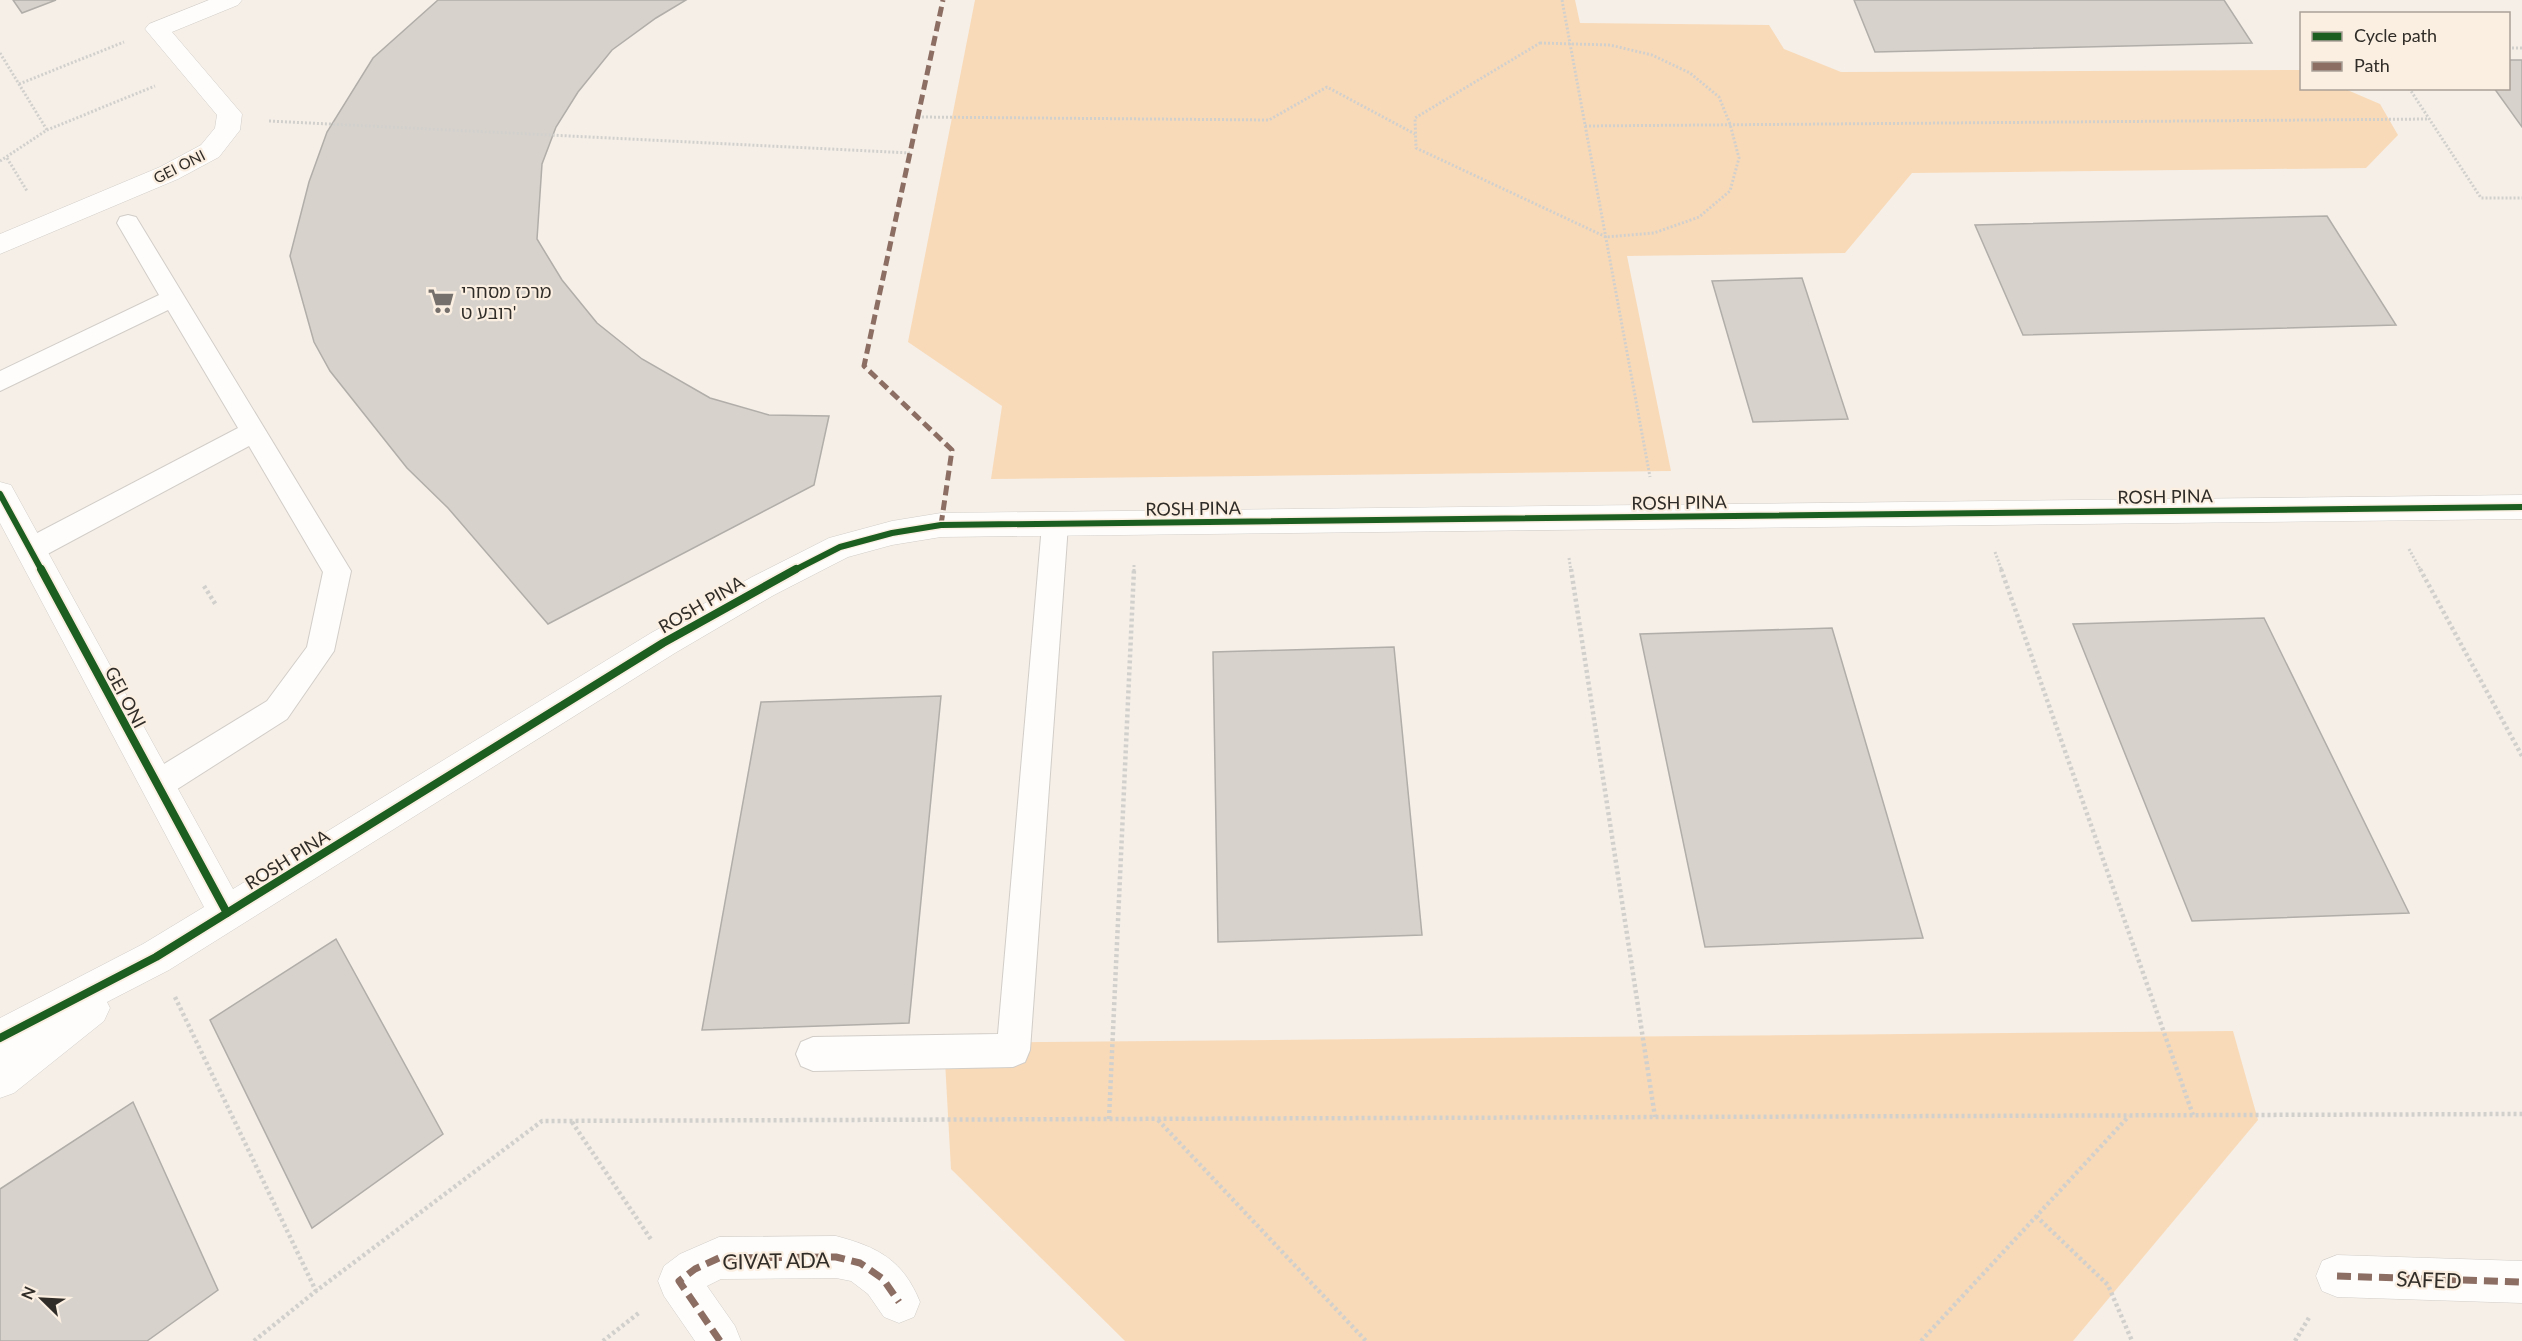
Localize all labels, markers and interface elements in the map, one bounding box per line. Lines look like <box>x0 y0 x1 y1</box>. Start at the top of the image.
legend <box>2300 12 2510 90</box>
text: Cycle path <box>2354 24 2437 46</box>
text: Path <box>2354 54 2390 76</box>
street label: GEI ONI <box>150 145 208 187</box>
place label: מרכז מסחרי רובע ט' <box>461 280 552 323</box>
supermarket icon: מרכז מסחרי רובע ט' <box>426 286 456 316</box>
street label: ROSH PINA <box>2117 484 2214 508</box>
street label: ROSH PINA <box>1631 490 1728 514</box>
street label: ROSH PINA <box>1145 496 1242 520</box>
street label: ROSH PINA <box>654 570 749 637</box>
street label: GEI ONI <box>101 663 151 731</box>
street label: ROSH PINA <box>241 824 334 894</box>
street label: GIVAT ADA <box>722 1247 831 1273</box>
street label: SAFED <box>2396 1265 2462 1293</box>
north arrow <box>12 1269 72 1329</box>
text: N <box>17 1283 39 1302</box>

